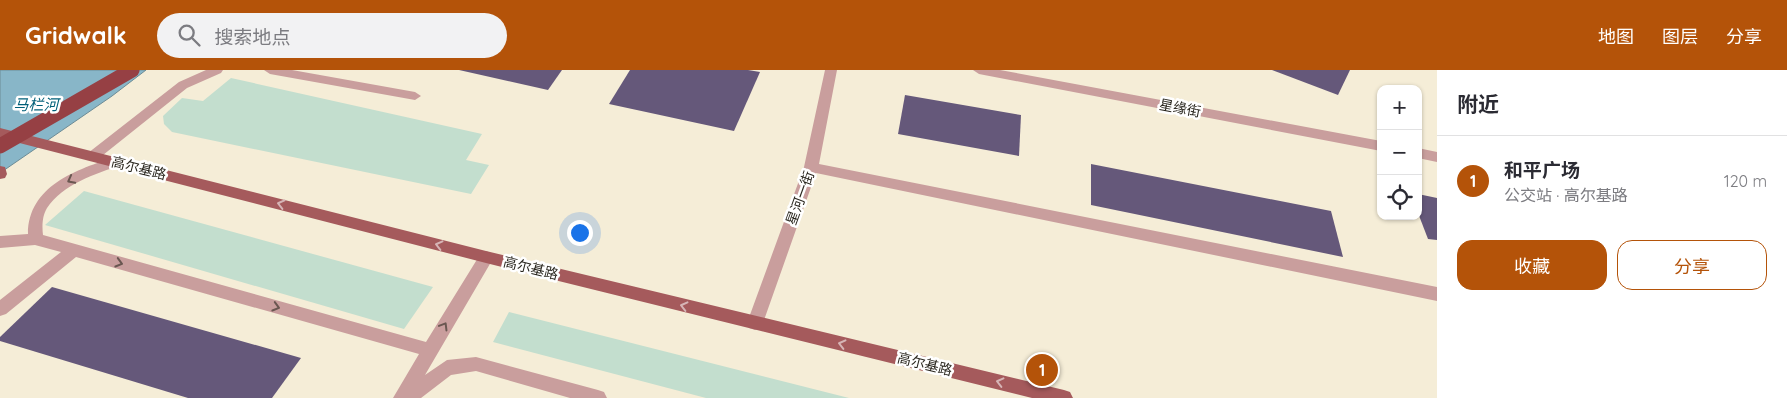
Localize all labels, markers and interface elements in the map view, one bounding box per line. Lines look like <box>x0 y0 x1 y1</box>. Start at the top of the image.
search box <box>157 13 507 58</box>
text: Gridwalk <box>25 20 127 50</box>
icon: search <box>175 21 203 49</box>
text: 搜索地点 <box>215 25 291 49</box>
text: 地图 <box>1598 25 1634 48</box>
text: 图层 <box>1662 25 1698 48</box>
text: 分享 <box>1726 25 1762 48</box>
map controls <box>1377 85 1422 220</box>
button: + <box>1377 85 1422 130</box>
text: 附近 <box>1457 91 1499 117</box>
water label: 马栏河 <box>13 95 61 114</box>
street label: 星缘街 <box>1158 95 1202 121</box>
button: − <box>1377 130 1422 175</box>
street label: 高尔基路 <box>110 152 168 184</box>
text: 和平广场 <box>1504 158 1580 182</box>
street label: 星河一街 <box>782 169 818 227</box>
text: 1 <box>1470 171 1476 191</box>
text: 120 m <box>1724 171 1767 191</box>
one-way arrow <box>67 174 76 184</box>
button: locate <box>1377 175 1422 220</box>
text: 公交站 · 高尔基路 <box>1504 185 1628 205</box>
one-way arrow <box>278 200 286 210</box>
your location <box>567 220 593 246</box>
one-way arrow <box>434 240 443 251</box>
button: 收藏 <box>1457 240 1607 290</box>
button: 分享 <box>1617 240 1767 290</box>
street label: 高尔基路 <box>502 252 560 284</box>
one-way arrow <box>115 257 123 268</box>
one-way arrow <box>271 301 280 312</box>
one-way arrow <box>680 301 688 311</box>
one-way arrow <box>438 323 448 332</box>
one-way arrow <box>837 339 846 350</box>
street label: 高尔基路 <box>896 348 954 380</box>
pin: 1 <box>1026 351 1058 389</box>
one-way arrow <box>995 377 1004 388</box>

